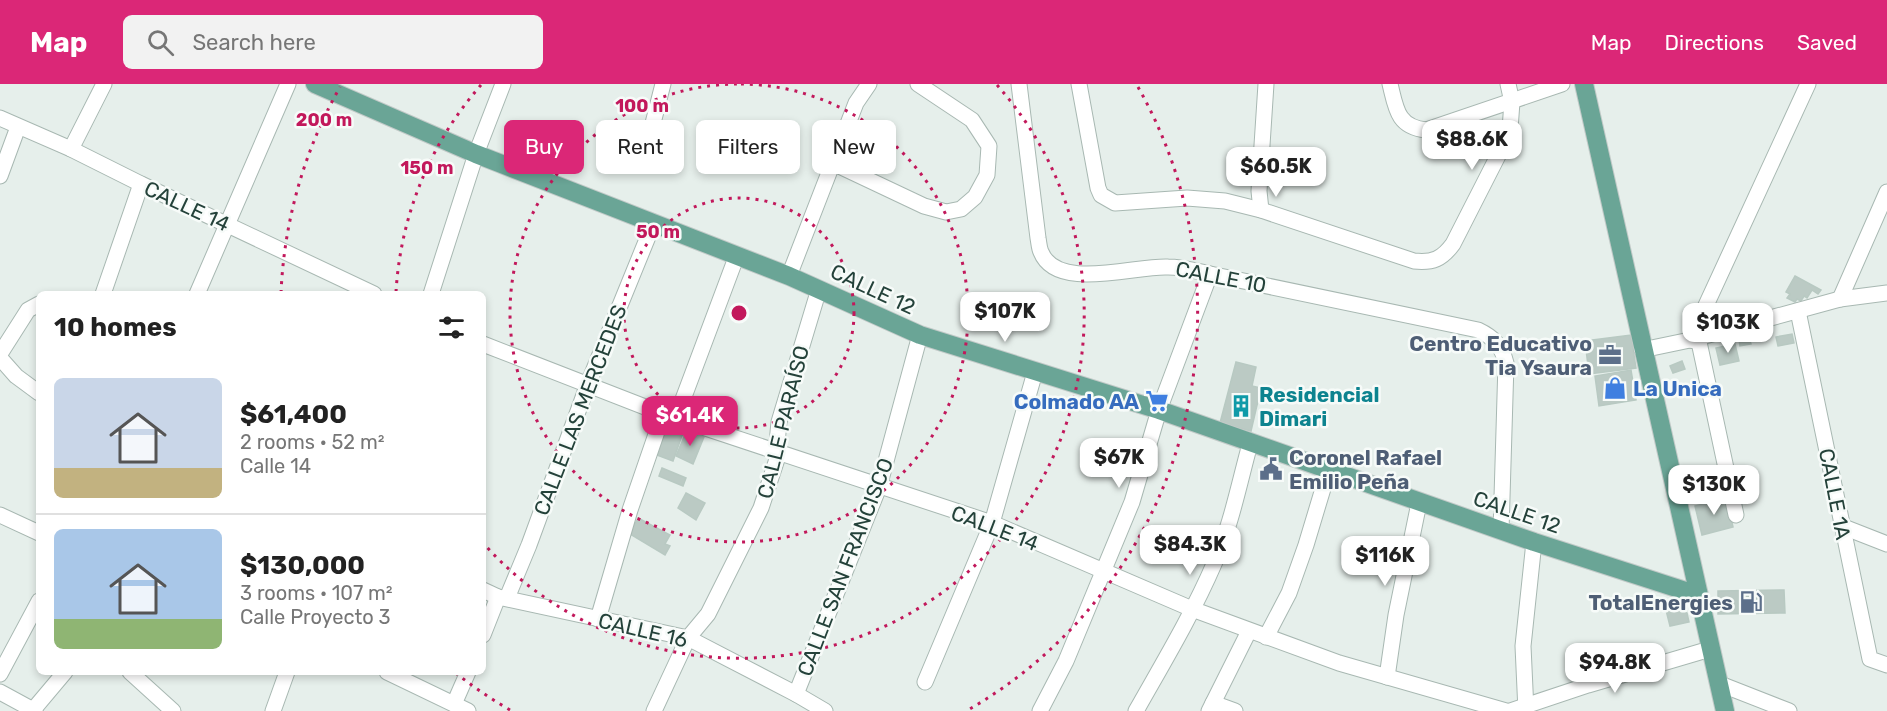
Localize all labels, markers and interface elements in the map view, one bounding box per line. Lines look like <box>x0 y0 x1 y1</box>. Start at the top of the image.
search box <box>123 15 543 69</box>
text: Map <box>30 26 87 59</box>
icon: search <box>144 26 177 59</box>
text: Search here <box>192 29 316 56</box>
text: Map <box>1591 30 1632 55</box>
text: Directions <box>1665 30 1764 55</box>
text: Saved <box>1797 30 1857 55</box>
text: 100 m <box>615 95 669 117</box>
text: 200 m <box>296 109 352 131</box>
chip: Buy <box>504 120 584 174</box>
chip: Rent <box>596 120 684 174</box>
chip: Filters <box>696 120 800 174</box>
chip: New <box>812 120 896 174</box>
pin: $88.6K <box>1423 120 1521 171</box>
text: $88.6K <box>1436 127 1508 151</box>
pin: $60.5K <box>1227 147 1325 198</box>
text: $60.5K <box>1240 154 1312 178</box>
text: 150 m <box>400 157 454 179</box>
street label: CALLE 14 <box>140 175 234 237</box>
text: 50 m <box>636 221 680 243</box>
street label: CALLE 10 <box>1174 256 1268 298</box>
street label: CALLE 12 <box>827 258 919 320</box>
pin: $107K <box>963 292 1047 343</box>
text: $107K <box>974 299 1036 323</box>
street label: CALLE LAS MERCEDES <box>528 301 632 519</box>
centre of rings <box>729 303 749 323</box>
pin: $103K <box>1686 303 1770 354</box>
text: $103K <box>1696 310 1760 334</box>
icon: filters <box>435 311 468 344</box>
text: 10 homes <box>54 312 177 343</box>
place label: Centro Educativo Tia Ysaura <box>1409 331 1592 380</box>
office icon: Centro Educativo Tia Ysaura <box>1597 342 1623 368</box>
street label: CALLE PARAÍSO <box>752 343 814 501</box>
shop icon: La Unica <box>1602 375 1628 401</box>
place label: La Unica <box>1633 376 1722 401</box>
place label: Residencial Dimari <box>1259 382 1380 431</box>
supermarket icon: Colmado AA <box>1144 388 1170 414</box>
place label: Colmado AA <box>1014 389 1139 414</box>
building icon: Residencial Dimari <box>1228 393 1254 419</box>
pin: $61.4K <box>641 396 739 447</box>
text: $61,400 <box>240 399 347 430</box>
icon: home <box>102 402 174 474</box>
text: $61.4K <box>656 403 724 427</box>
text: 2 rooms · 52 m² <box>240 430 385 454</box>
pin: $67K <box>1083 438 1155 489</box>
text: $67K <box>1094 445 1144 469</box>
place label: Coronel Rafael Emilio Peña <box>1289 445 1442 494</box>
street label: CALLE 1A <box>1814 446 1856 542</box>
text: Calle 14 <box>240 454 311 478</box>
street label: CALLE SAN FRANCISCO <box>792 454 898 680</box>
public building icon: Coronel Rafael Emilio Peña <box>1258 456 1284 482</box>
pin: $130K <box>1672 465 1756 516</box>
text: $130K <box>1682 472 1746 496</box>
street label: CALLE 12 <box>1470 485 1564 539</box>
street label: CALLE 14 <box>948 500 1042 556</box>
pin: $84.3K <box>1141 525 1239 576</box>
text: $84.3K <box>1154 532 1226 556</box>
pin: $116K <box>1343 536 1427 587</box>
text: $116K <box>1355 543 1415 567</box>
text: $130,000 <box>240 550 365 581</box>
icon: home <box>102 553 174 625</box>
text: 3 rooms · 107 m² <box>240 581 393 605</box>
fuel station icon: TotalEnergies <box>1738 589 1764 615</box>
place label: TotalEnergies <box>1588 590 1733 615</box>
text: Calle Proyecto 3 <box>240 605 391 629</box>
street label: CALLE 16 <box>596 608 690 652</box>
pin: $94.8K <box>1566 643 1664 694</box>
text: $94.8K <box>1579 650 1651 674</box>

